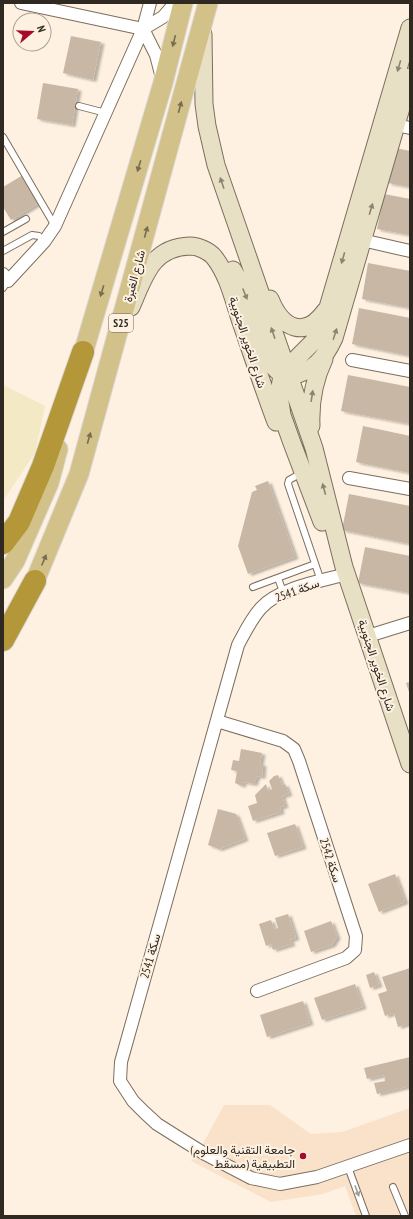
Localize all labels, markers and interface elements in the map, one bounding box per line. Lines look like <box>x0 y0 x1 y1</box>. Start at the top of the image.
north arrow <box>12 12 52 52</box>
text: N <box>34 24 49 34</box>
one-way arrow <box>171 35 177 47</box>
one-way arrow <box>396 60 402 72</box>
one-way arrow <box>177 100 183 112</box>
one-way arrow <box>136 160 142 172</box>
one-way arrow <box>219 177 225 189</box>
one-way arrow <box>368 203 374 215</box>
one-way arrow <box>143 226 149 238</box>
street label: شارع الغبرة <box>120 248 150 304</box>
one-way arrow <box>340 252 346 264</box>
one-way arrow <box>99 285 105 297</box>
one-way arrow <box>242 289 248 301</box>
street label: شارع الخوير الجنوبية <box>224 294 270 390</box>
road number: S25 <box>109 314 133 332</box>
one-way arrow <box>270 326 276 338</box>
one-way arrow <box>332 327 338 339</box>
one-way arrow <box>310 390 316 402</box>
one-way arrow <box>86 432 92 444</box>
one-way arrow <box>321 482 327 494</box>
one-way arrow <box>41 553 47 565</box>
street label: سكة 2541 <box>273 575 321 605</box>
street label: شارع الخوير الجنوبية <box>353 617 399 713</box>
street label: سكة 2542 <box>317 836 345 884</box>
street label: سكة 2541 <box>136 932 164 980</box>
place label: (جامعة التقنية والعلوم التطبيقية (مسقط <box>190 1142 295 1171</box>
marker: (جامعة التقنية والعلوم التطبيقية (مسقط <box>298 1151 308 1161</box>
one-way arrow <box>354 1186 360 1198</box>

